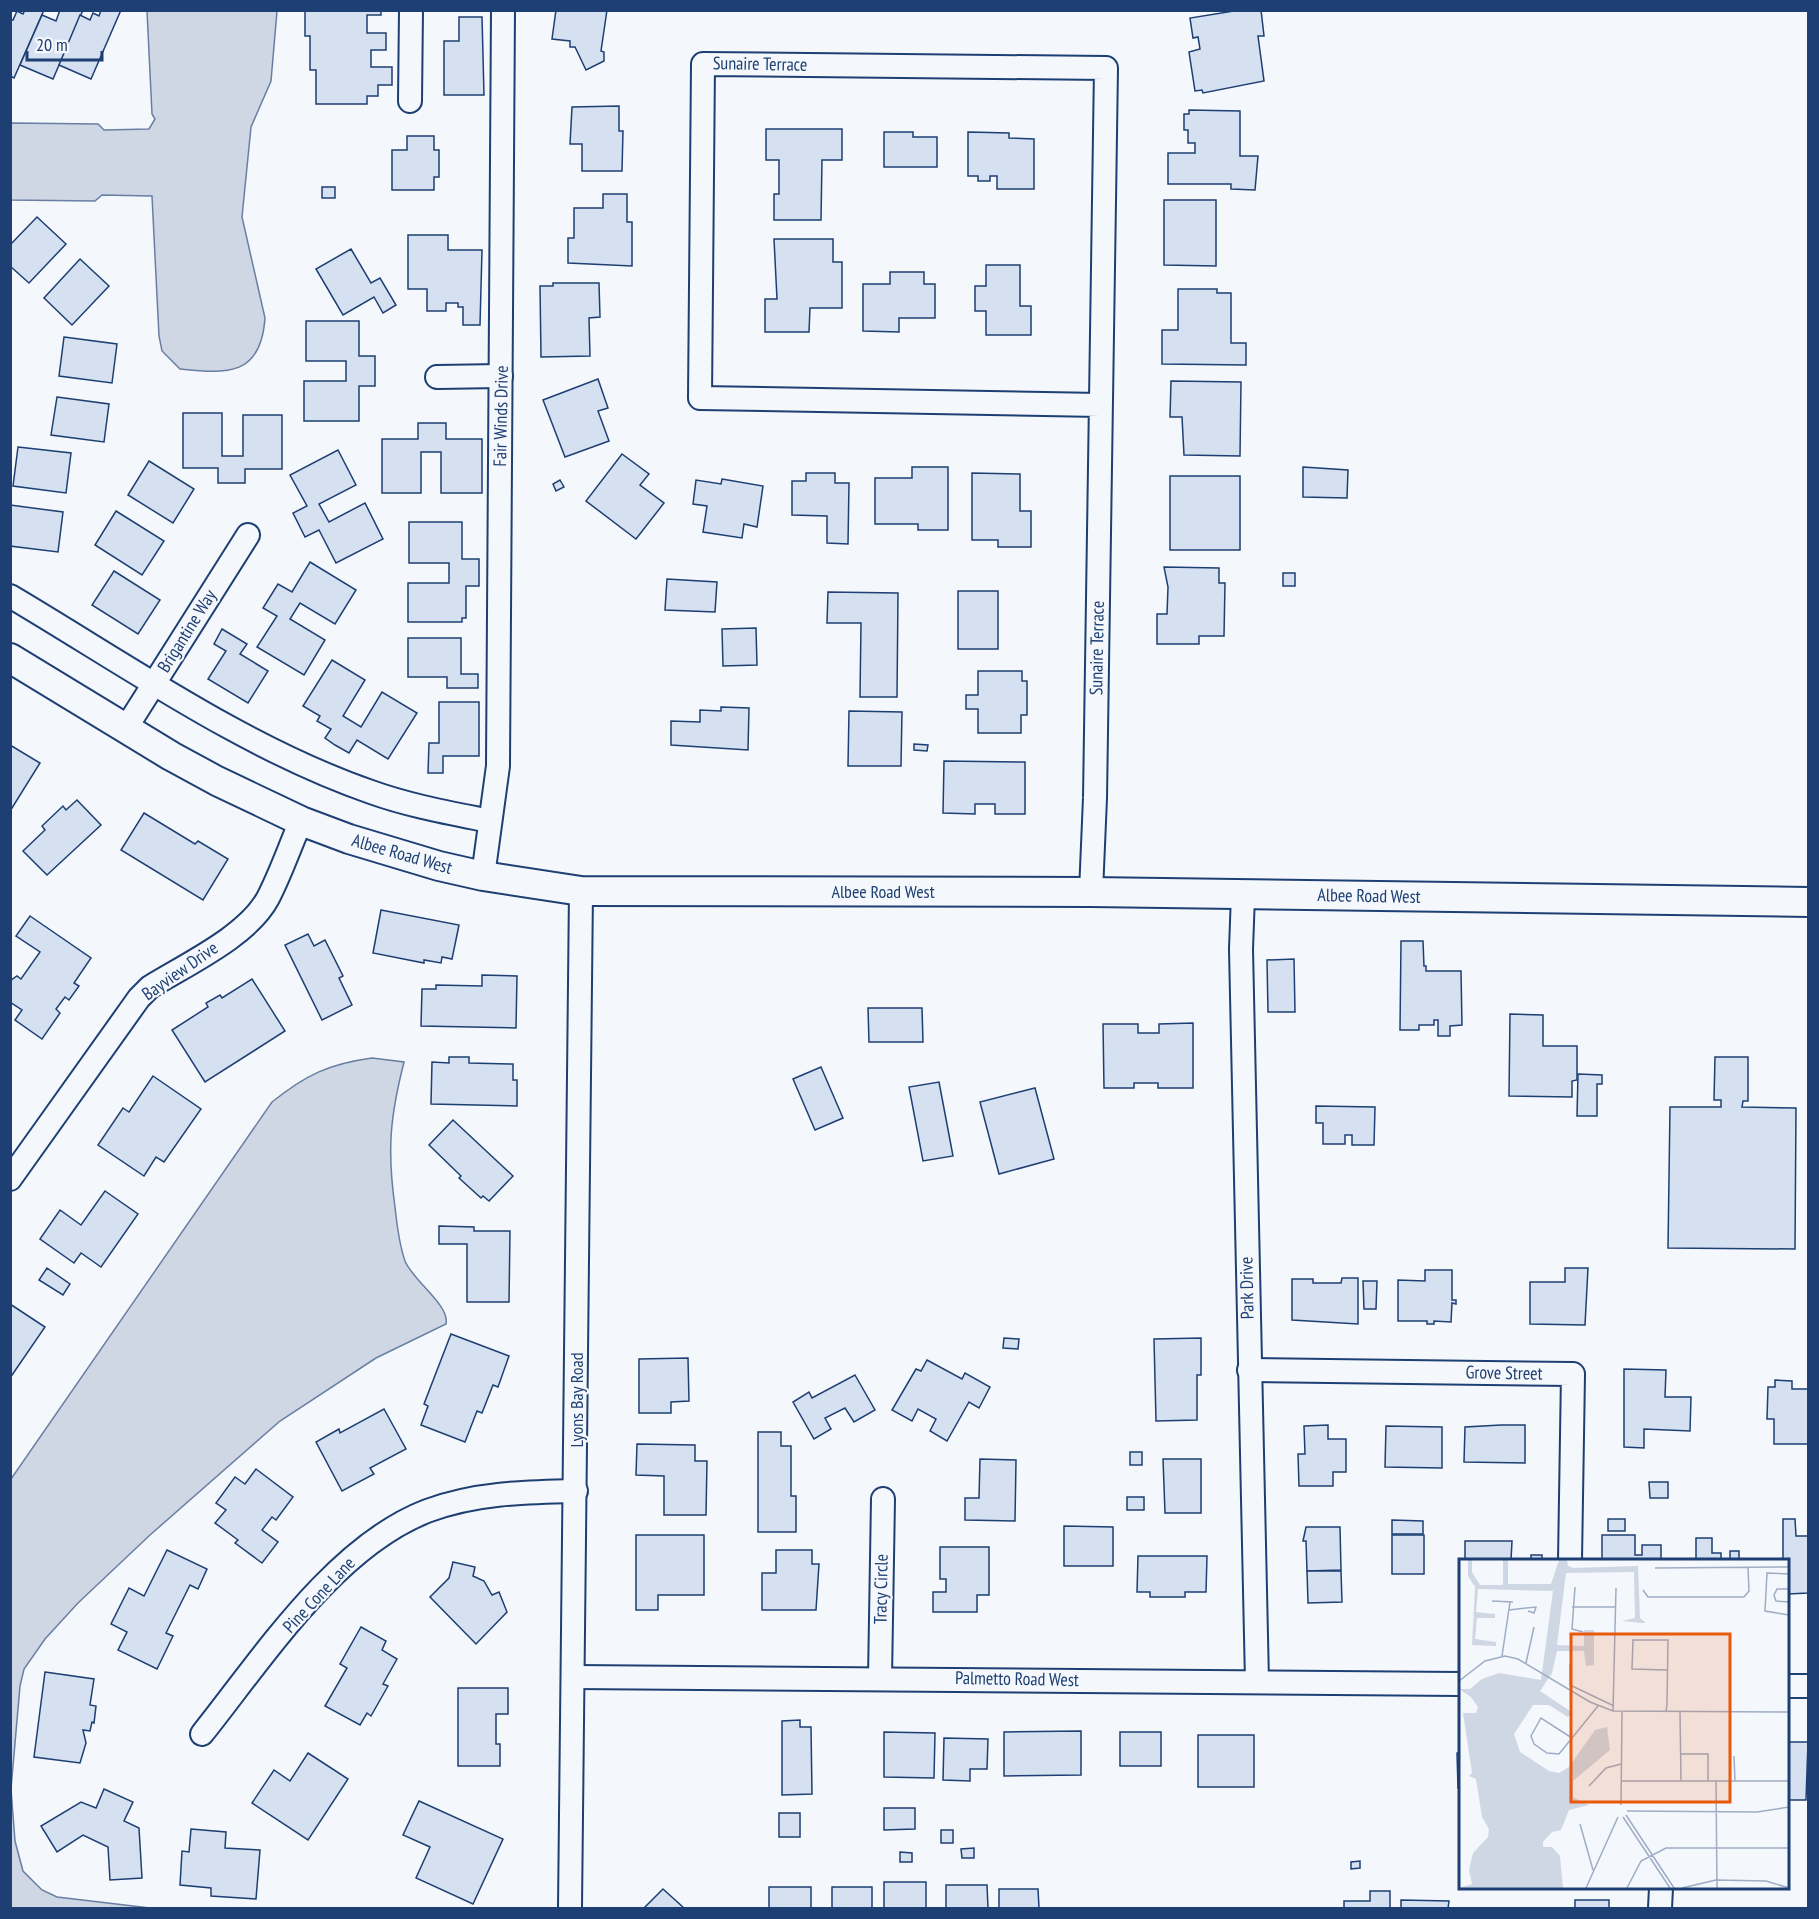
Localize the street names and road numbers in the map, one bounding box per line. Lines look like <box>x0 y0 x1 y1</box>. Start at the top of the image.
street label: Sunaire Terrace <box>713 51 807 76</box>
street label: Fair Winds Drive <box>488 365 513 467</box>
street label: Brigantine Way <box>152 585 221 676</box>
street label: Sunaire Terrace <box>1084 601 1109 695</box>
street label: Albee Road West <box>349 828 455 879</box>
street label: Albee Road West <box>831 880 935 903</box>
street label: Albee Road West <box>1317 883 1421 908</box>
street label: Bayview Drive <box>137 936 222 1005</box>
street label: Park Drive <box>1234 1256 1259 1320</box>
street label: Lyons Bay Road <box>565 1353 588 1447</box>
street label: Grove Street <box>1465 1360 1543 1385</box>
street label: Pine Cone Lane <box>278 1552 360 1637</box>
street label: Tracy Circle <box>868 1554 893 1624</box>
street label: Palmetto Road West <box>955 1666 1079 1691</box>

